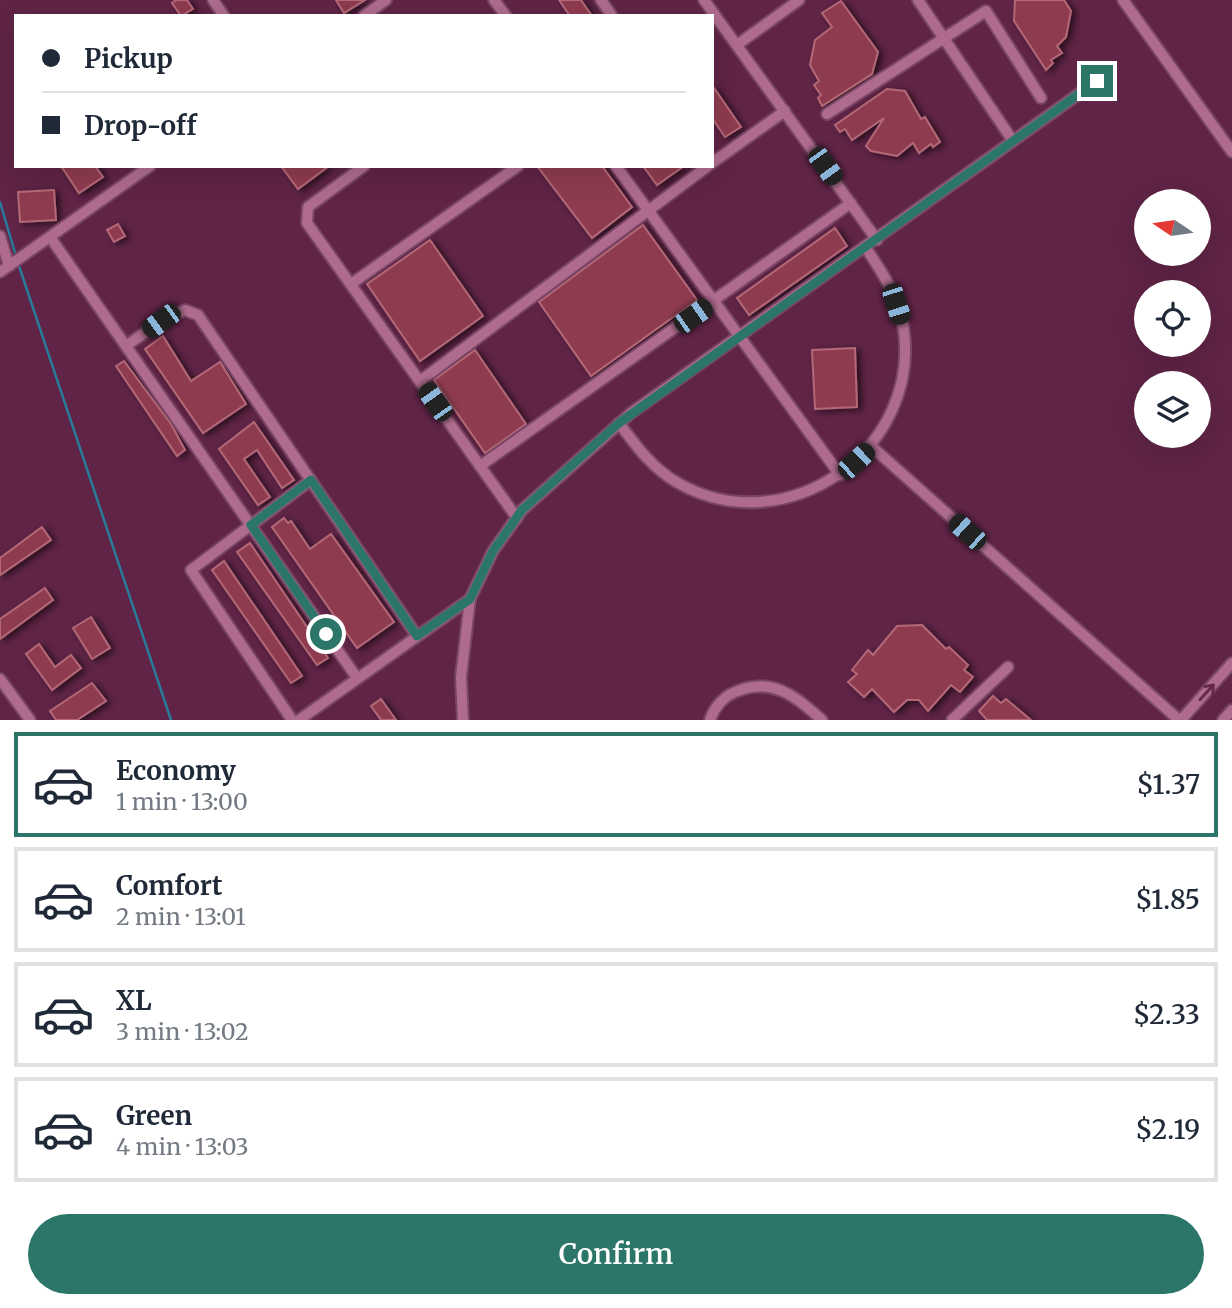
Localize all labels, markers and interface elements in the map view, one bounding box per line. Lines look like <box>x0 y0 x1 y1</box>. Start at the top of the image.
text: Pickup <box>84 42 173 75</box>
route end <box>1081 65 1113 97</box>
text: Drop-off <box>84 109 197 142</box>
car <box>805 143 846 189</box>
north arrow <box>1134 189 1211 266</box>
map controls <box>1134 189 1211 448</box>
button: locate <box>1134 280 1211 357</box>
car <box>880 281 913 327</box>
car <box>670 295 717 337</box>
car <box>138 300 185 342</box>
button: layers <box>1134 371 1211 448</box>
car <box>415 379 456 425</box>
car <box>834 439 879 483</box>
car <box>945 510 990 554</box>
route start <box>310 618 342 650</box>
one-way arrow <box>1198 683 1214 701</box>
icon: car <box>32 753 95 816</box>
text: Economy <box>116 754 236 787</box>
text: $1.37 <box>1136 768 1200 801</box>
text: 1 min · 13:00 <box>116 787 248 816</box>
icon: car <box>32 868 95 931</box>
text: Comfort <box>116 869 222 902</box>
text: $1.85 <box>1135 883 1200 916</box>
text: 2 min · 13:01 <box>116 902 246 931</box>
icon: car <box>32 983 95 1046</box>
text: XL <box>116 984 152 1017</box>
text: $2.33 <box>1133 998 1200 1031</box>
text: 3 min · 13:02 <box>116 1017 249 1046</box>
icon: car <box>32 1098 95 1161</box>
text: Green <box>116 1099 192 1132</box>
text: $2.19 <box>1135 1113 1200 1146</box>
text: 4 min · 13:03 <box>116 1132 249 1161</box>
button: Confirm <box>28 1214 1204 1294</box>

